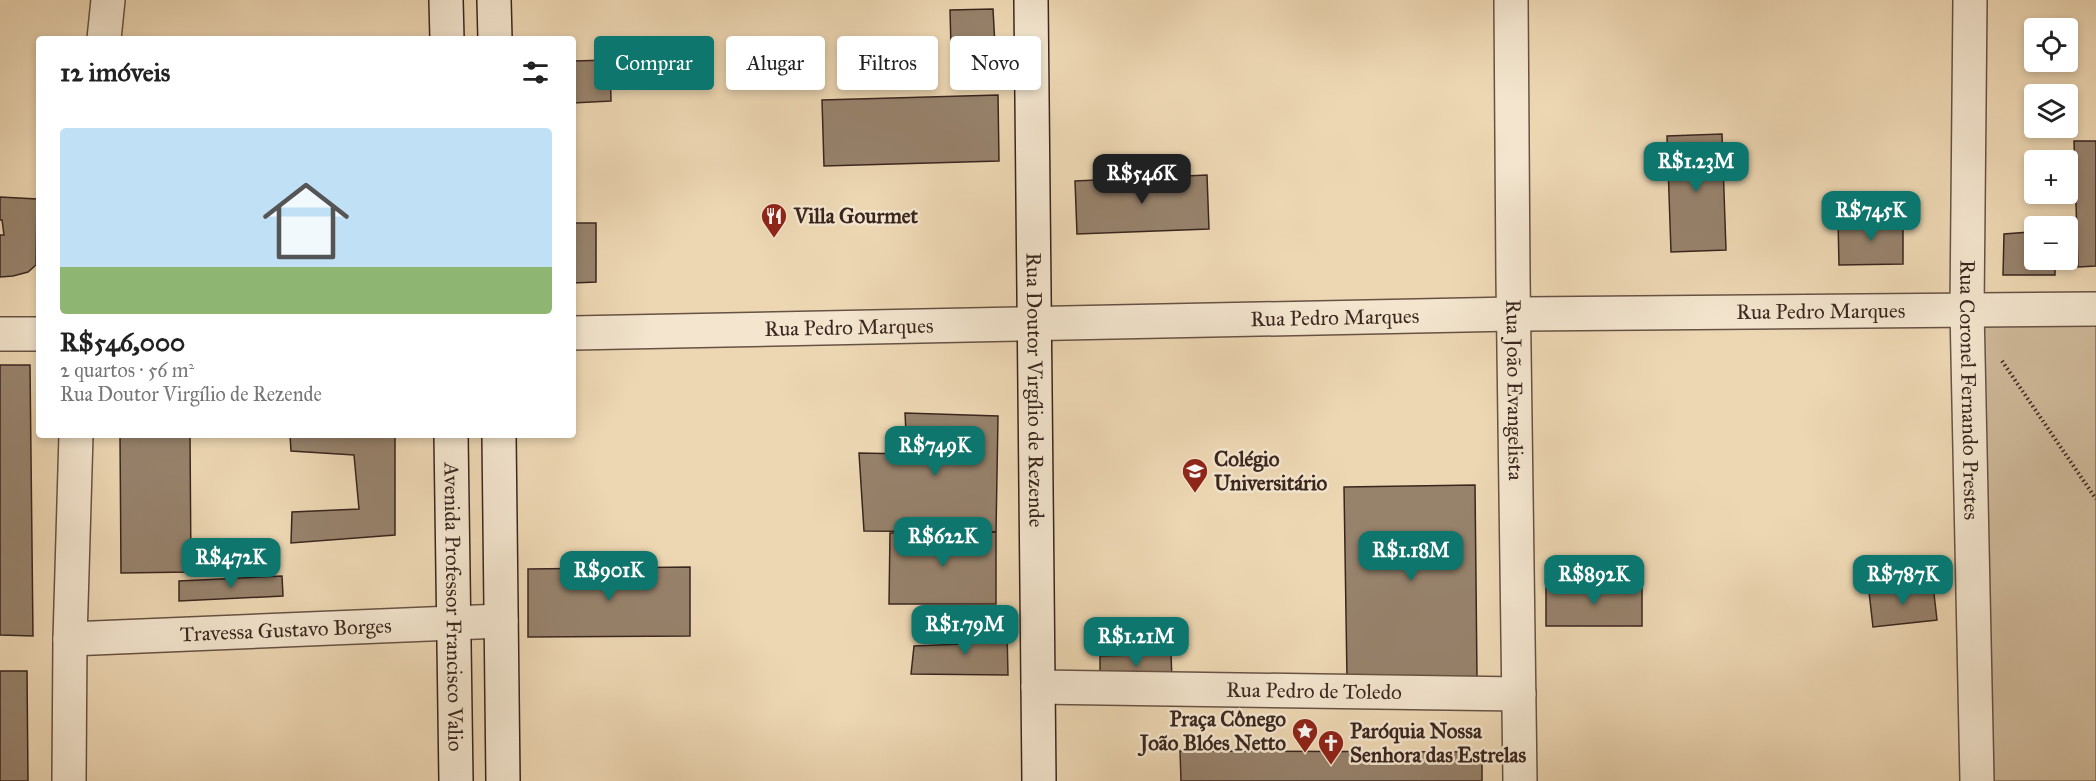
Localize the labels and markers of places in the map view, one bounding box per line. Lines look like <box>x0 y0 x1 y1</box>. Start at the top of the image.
pin: R$1.23M <box>1641 142 1751 193</box>
pin: R$546K <box>1093 154 1191 205</box>
pin: R$745K <box>1822 191 1920 242</box>
restaurant icon: Villa Gourmet <box>759 201 789 239</box>
place label: Villa Gourmet <box>793 203 919 229</box>
pin: R$749K <box>886 426 984 477</box>
place label: Colégio Universitário <box>1214 446 1328 496</box>
school or university icon: Colégio Universitário <box>1180 456 1210 494</box>
pin: R$622K <box>894 517 992 568</box>
pin: R$1.18M <box>1356 531 1466 582</box>
pin: R$472K <box>182 538 280 589</box>
pin: R$901K <box>560 551 658 602</box>
pin: R$892K <box>1545 555 1643 606</box>
pin: R$787K <box>1854 555 1952 606</box>
pin: R$1.79M <box>910 605 1020 656</box>
pin: R$1.21M <box>1081 617 1191 668</box>
place label: Praça Cônego João Blóes Netto <box>1137 706 1286 757</box>
place icon: Praça Cônego João Blóes Netto <box>1290 716 1320 754</box>
place label: Paróquia Nossa Senhora das Estrelas <box>1350 718 1526 768</box>
church icon: Paróquia Nossa Senhora das Estrelas <box>1316 728 1346 766</box>

